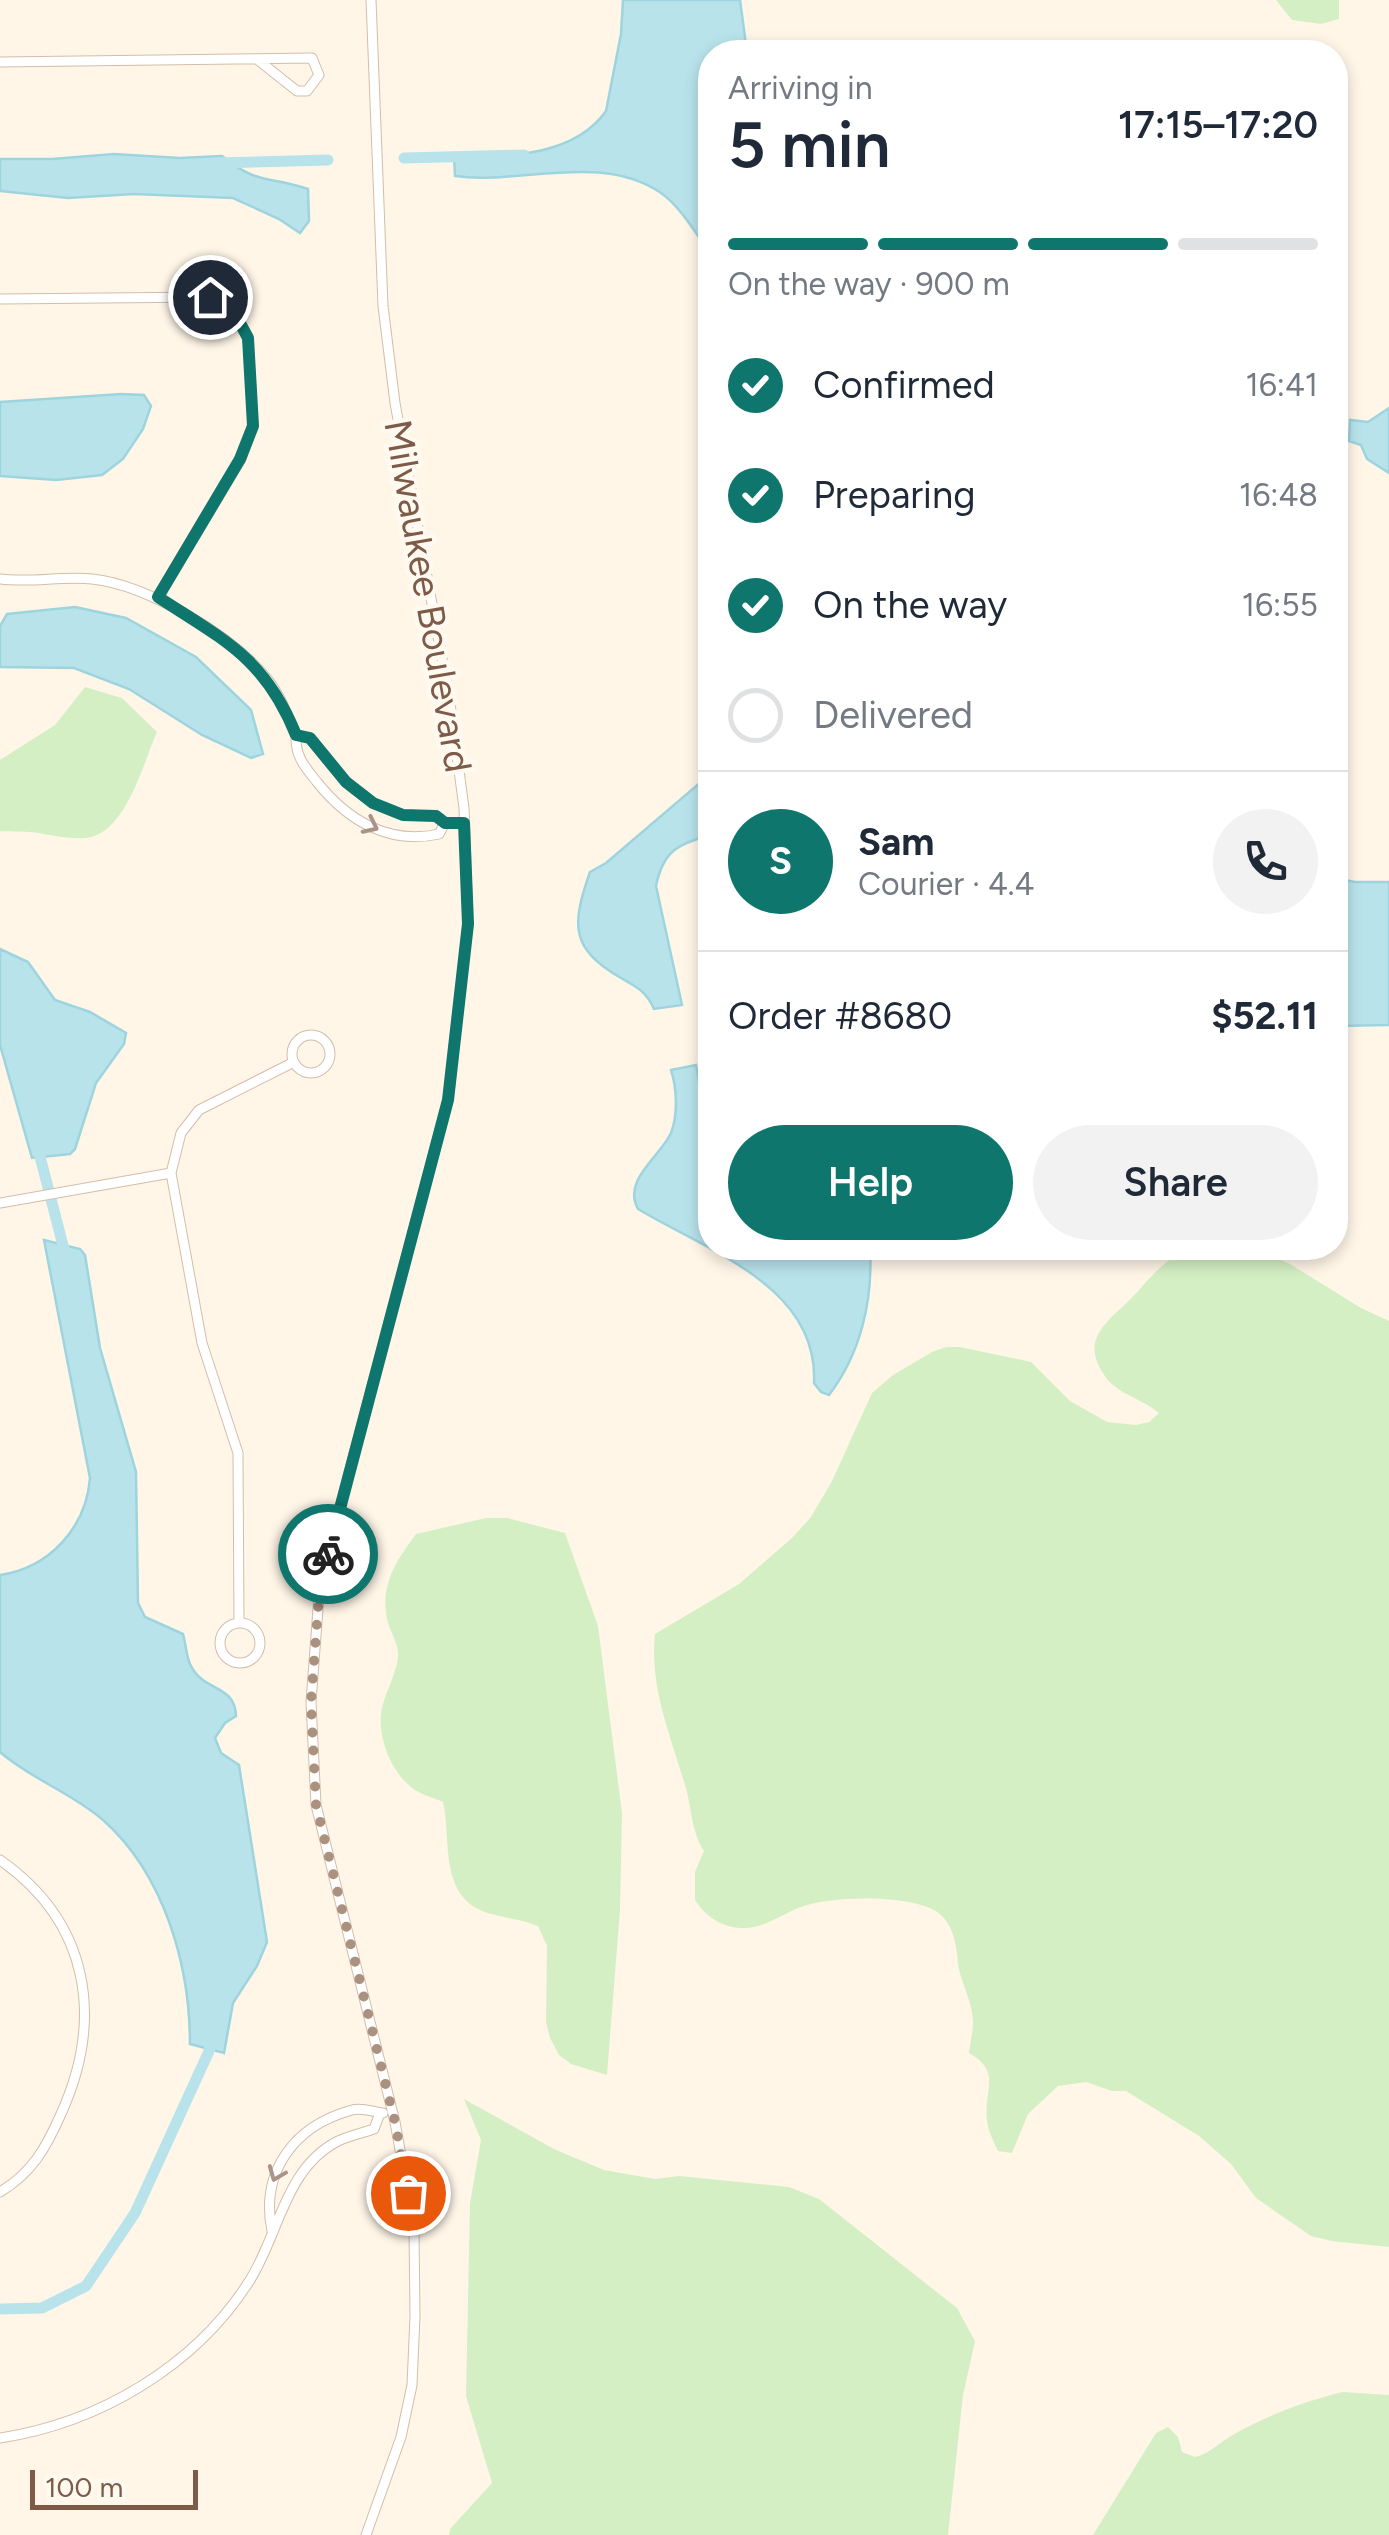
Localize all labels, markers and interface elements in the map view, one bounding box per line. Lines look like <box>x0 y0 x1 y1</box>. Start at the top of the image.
text: Arriving in <box>728 69 873 107</box>
text: 17:15–17:20 <box>1118 102 1318 148</box>
text: 5 min <box>728 105 890 183</box>
pin <box>168 255 253 340</box>
text: On the way · 900 m <box>728 265 1010 303</box>
icon: home <box>183 270 238 325</box>
icon: check <box>728 358 783 413</box>
text: Confirmed <box>813 362 995 408</box>
text: 16:41 <box>1245 366 1318 404</box>
street label: Milwaukee Boulevard <box>374 416 482 776</box>
icon: check <box>728 468 783 523</box>
text: Preparing <box>813 472 975 518</box>
text: 16:48 <box>1239 476 1318 514</box>
icon: check <box>728 578 783 633</box>
text: On the way <box>813 582 1007 628</box>
text: 16:55 <box>1242 586 1318 624</box>
text: Delivered <box>813 692 973 738</box>
button: phone <box>1213 809 1318 914</box>
one-way arrow <box>360 814 378 833</box>
text: Sam <box>858 819 934 865</box>
text: S <box>769 838 792 884</box>
text: Courier · 4.4 <box>858 865 1034 903</box>
text: Order #8680 <box>728 993 952 1039</box>
text: $52.11 <box>1211 993 1318 1039</box>
button: Help <box>728 1125 1013 1240</box>
button: Share <box>1033 1125 1318 1240</box>
courier <box>278 1504 378 1604</box>
icon: bike <box>301 1527 356 1582</box>
pin <box>366 2151 451 2236</box>
one-way arrow <box>267 2164 287 2182</box>
icon: bag <box>381 2166 436 2221</box>
scale bar <box>30 2465 198 2510</box>
text: 100 m <box>45 2470 123 2504</box>

